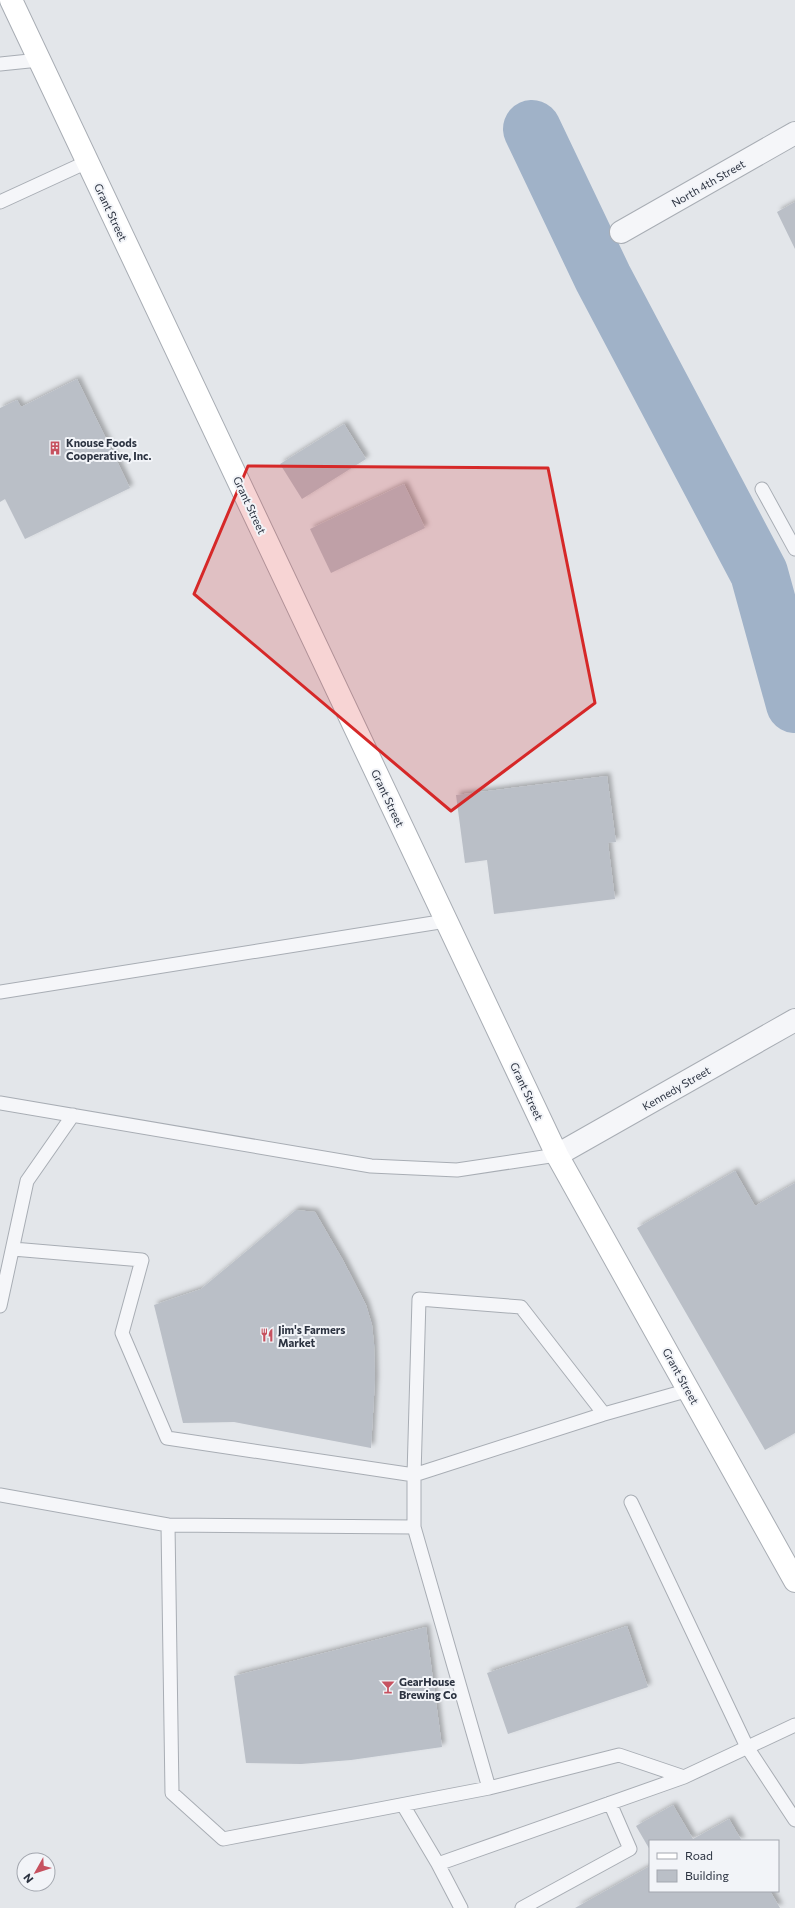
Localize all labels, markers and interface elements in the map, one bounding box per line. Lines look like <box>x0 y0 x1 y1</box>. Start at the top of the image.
street label: North 4th Street <box>669 156 748 209</box>
street label: Grant Street <box>92 181 130 243</box>
place label: Knouse Foods Cooperative, Inc. <box>66 436 151 462</box>
building icon: Knouse Foods Cooperative, Inc. <box>47 440 63 456</box>
street label: Grant Street <box>231 474 269 536</box>
street label: Grant Street <box>369 767 407 829</box>
street label: Grant Street <box>508 1060 546 1122</box>
street label: Kennedy Street <box>640 1063 713 1113</box>
place label: Jim's Farmers Market <box>278 1323 345 1349</box>
restaurant icon: Jim's Farmers Market <box>259 1327 275 1343</box>
street label: Grant Street <box>660 1346 702 1407</box>
place label: GearHouse Brewing Co <box>399 1675 458 1701</box>
bar icon: GearHouse Brewing Co <box>380 1679 396 1695</box>
legend <box>649 1840 779 1892</box>
text: Road <box>685 1848 713 1862</box>
north arrow <box>16 1852 56 1892</box>
text: Building <box>685 1868 729 1882</box>
text: N <box>20 1871 35 1886</box>

